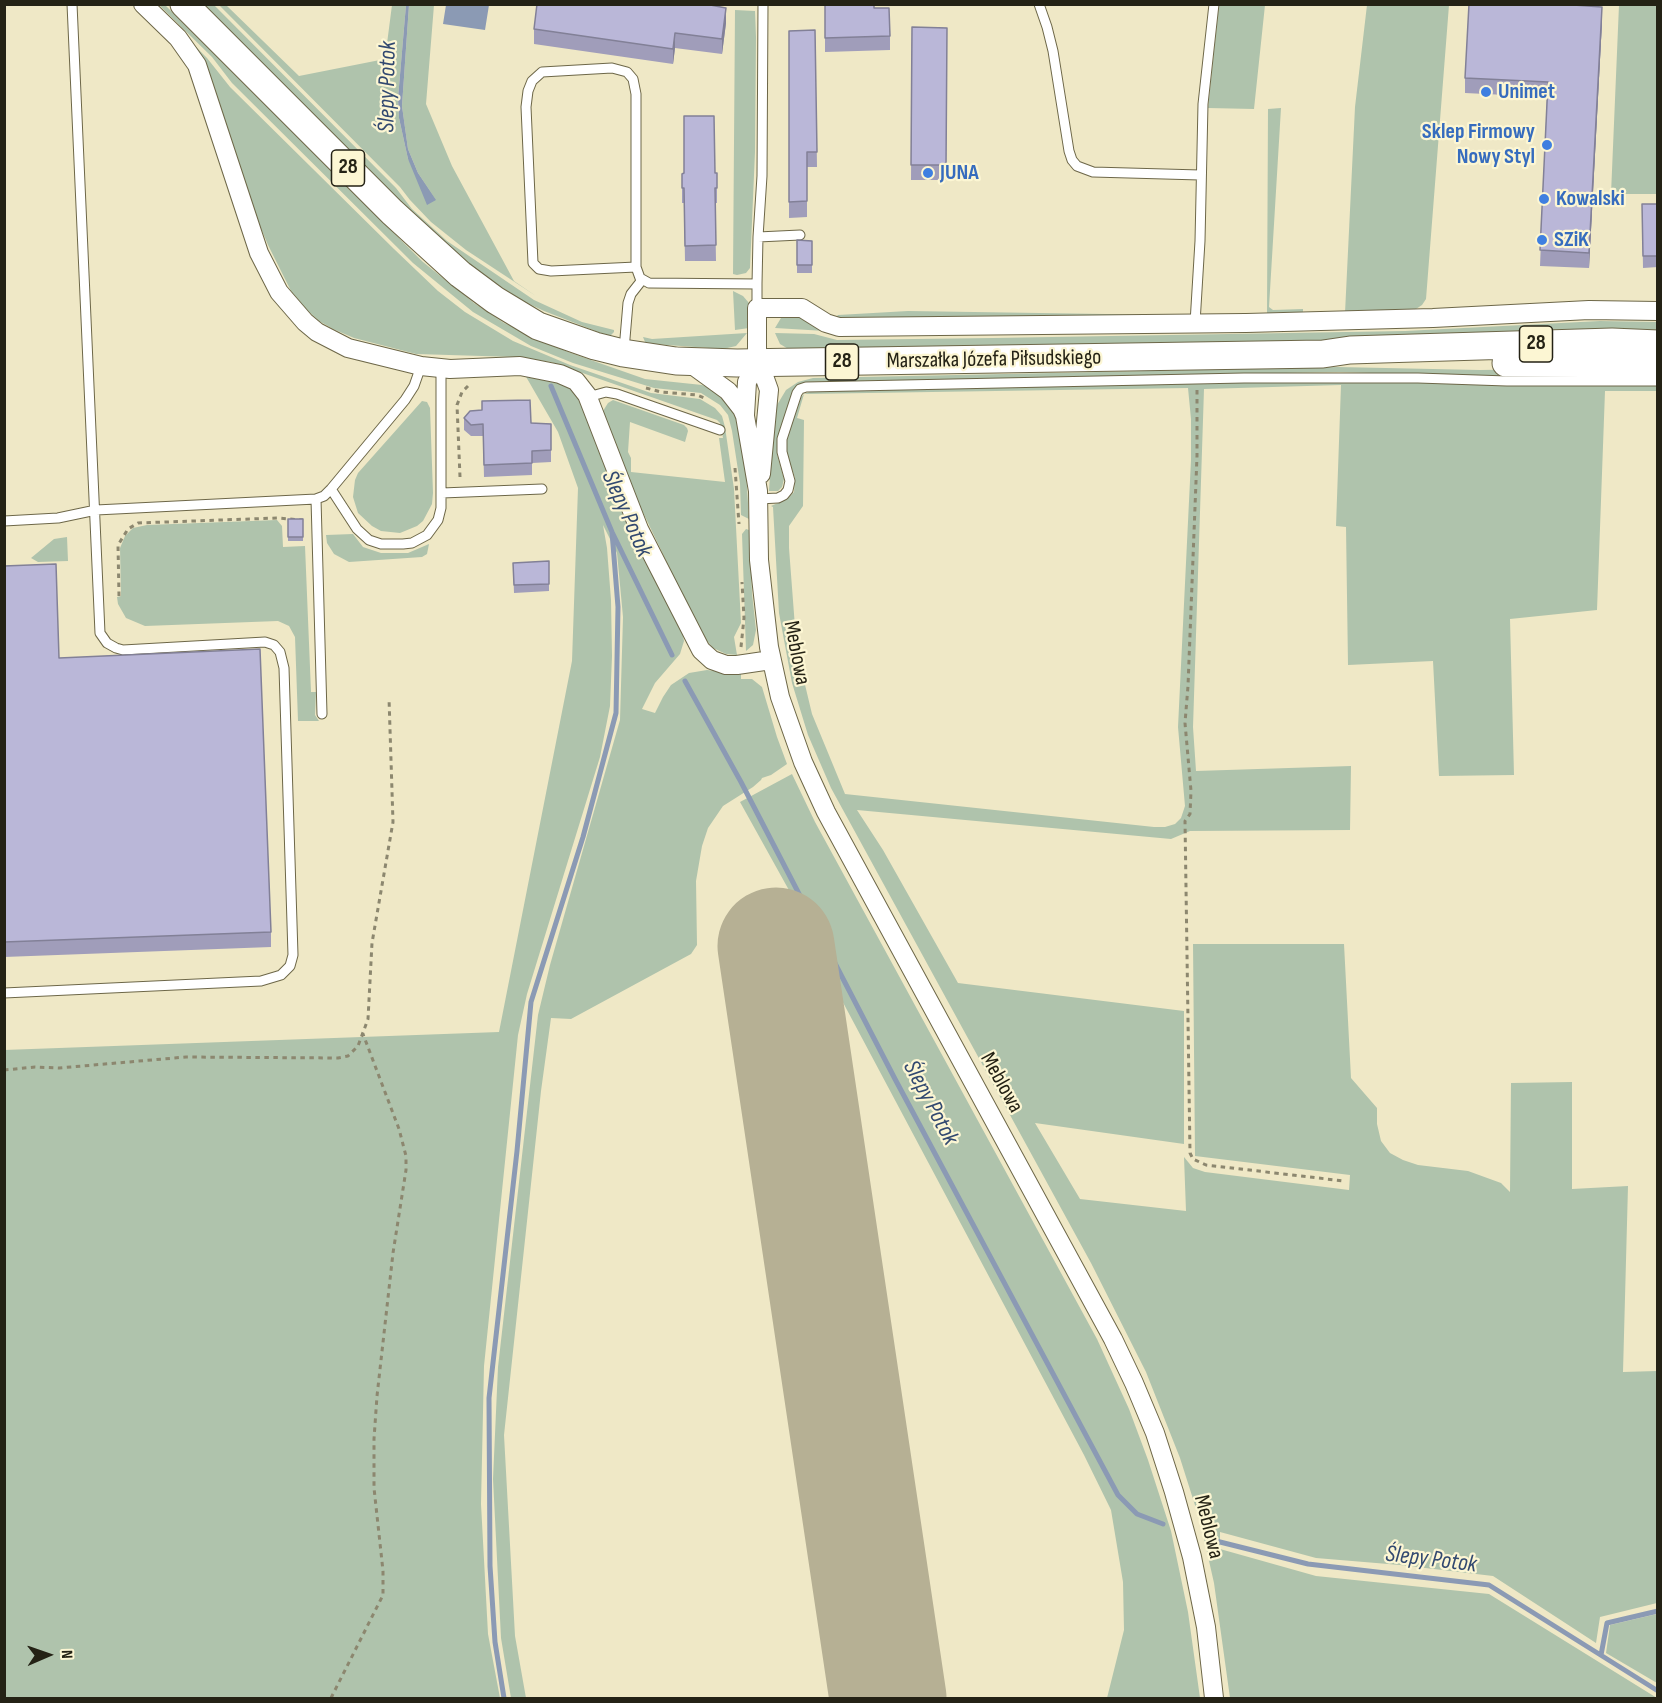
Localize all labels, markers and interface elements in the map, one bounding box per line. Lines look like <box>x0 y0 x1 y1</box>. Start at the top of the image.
water label: Ślepy Potok <box>373 41 403 133</box>
place label: Unimet <box>1498 79 1555 105</box>
marker: Unimet <box>1479 85 1493 99</box>
place label: Sklep Firmowy Nowy Styl <box>1422 119 1535 170</box>
marker: Sklep Firmowy Nowy Styl <box>1540 138 1554 152</box>
road number: 28 <box>332 150 364 186</box>
place label: JUNA <box>940 160 979 186</box>
marker: JUNA <box>921 166 935 180</box>
place label: Kowalski <box>1556 186 1625 212</box>
marker: Kowalski <box>1537 192 1551 206</box>
place label: SZiK <box>1554 227 1589 253</box>
marker: SZiK <box>1535 233 1549 247</box>
road number: 28 <box>1520 326 1552 362</box>
road number: 28 <box>826 344 858 380</box>
street label: Marszałka Józefa Piłsudskiego <box>886 345 1102 375</box>
water label: Ślepy Potok <box>594 466 658 562</box>
street label: Meblowa <box>777 619 815 687</box>
street label: Meblowa <box>974 1048 1028 1118</box>
water label: Ślepy Potok <box>896 1056 964 1150</box>
street label: Meblowa <box>1187 1492 1229 1562</box>
water label: Ślepy Potok <box>1384 1540 1478 1580</box>
north arrow <box>18 1625 78 1685</box>
text: N <box>57 1650 76 1659</box>

